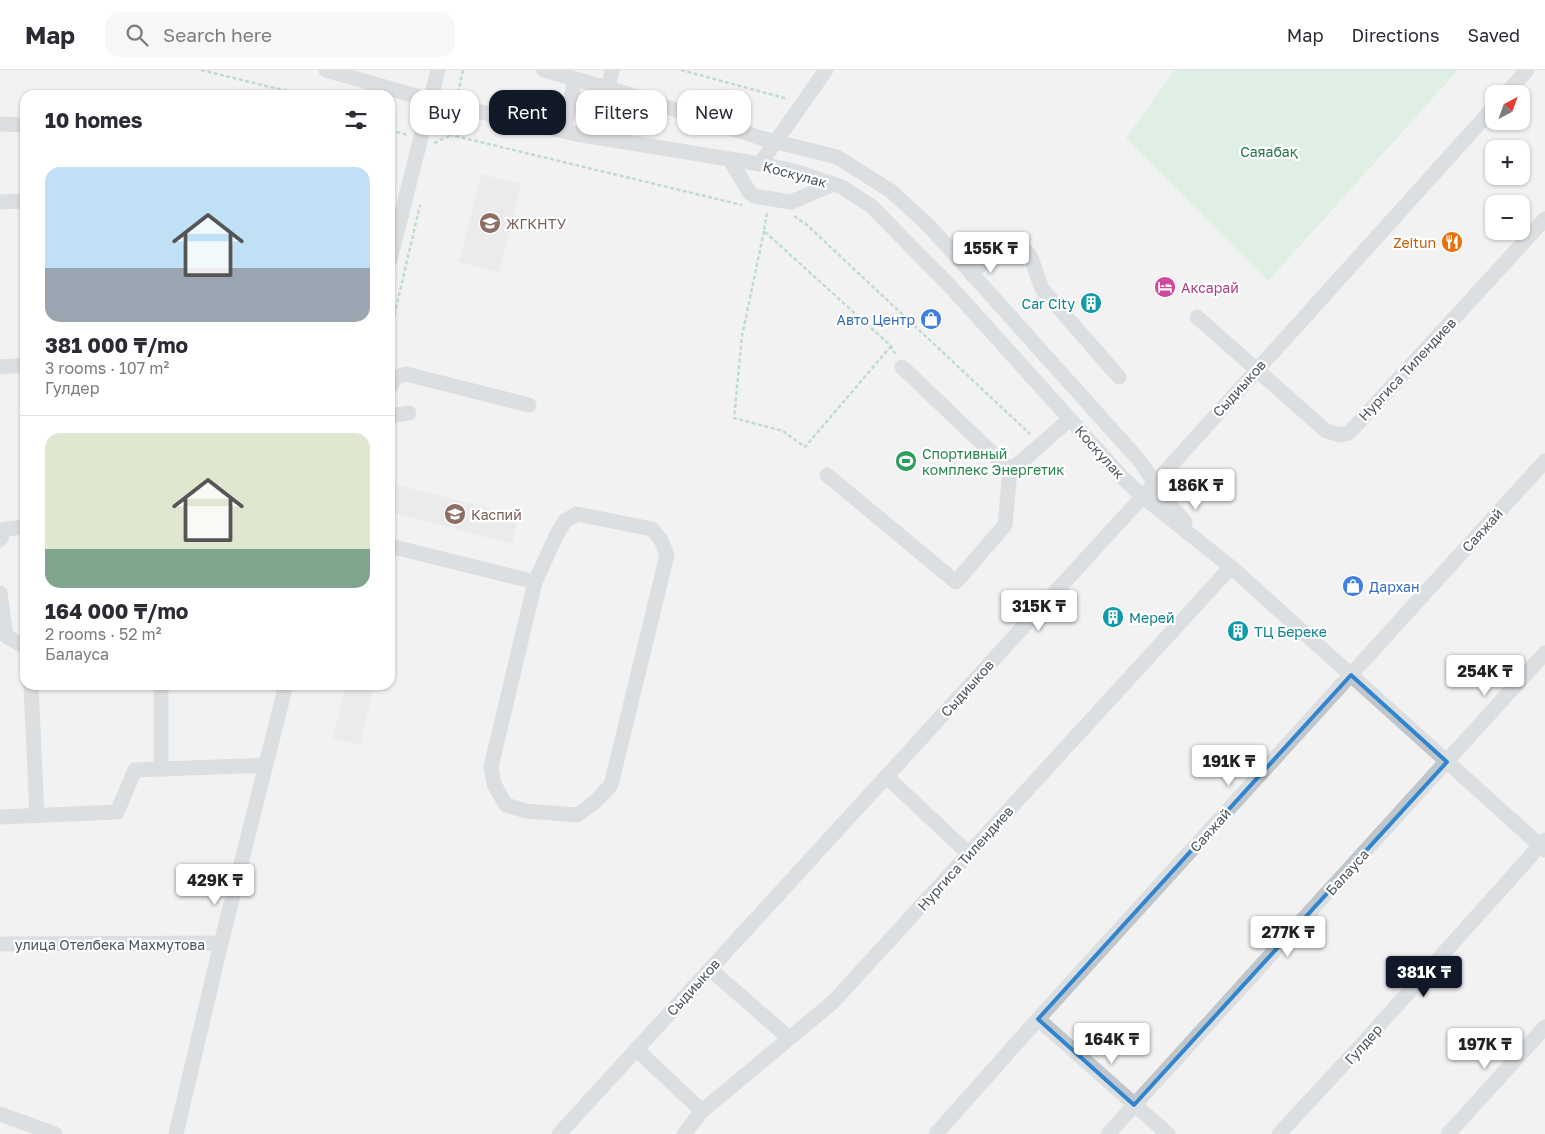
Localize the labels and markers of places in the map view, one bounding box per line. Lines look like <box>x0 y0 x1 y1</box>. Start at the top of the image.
school or university icon: ЖГКНТУ <box>478 211 502 235</box>
place label: ЖГКНТУ <box>506 215 567 232</box>
restaurant icon: Zeitun <box>1440 230 1464 254</box>
pin: 155K ₸ <box>950 232 1032 274</box>
place label: Zeitun <box>1393 234 1436 251</box>
hotel icon: Аксарай <box>1153 275 1177 299</box>
place label: Аксарай <box>1181 279 1239 296</box>
building icon: Car City <box>1079 291 1103 315</box>
place label: Car City <box>1022 295 1075 312</box>
shop icon: Авто Центр <box>919 307 943 331</box>
place label: Авто Центр <box>837 311 915 328</box>
place label: Спортивный комплекс Энергетик <box>922 445 1064 478</box>
sports icon: Спортивный комплекс Энергетик <box>894 449 918 473</box>
pin: 186K ₸ <box>1155 468 1237 511</box>
school or university icon: Каспий <box>443 502 467 526</box>
place label: Каспий <box>471 506 522 523</box>
shop icon: Дархан <box>1341 574 1365 598</box>
place label: Дархан <box>1369 578 1419 595</box>
pin: 315K ₸ <box>998 590 1080 632</box>
building icon: Мерей <box>1101 605 1125 629</box>
place label: Мерей <box>1129 609 1174 626</box>
building icon: ТЦ Береке <box>1226 619 1250 643</box>
place label: ТЦ Береке <box>1254 623 1327 640</box>
pin: 254K ₸ <box>1444 654 1526 697</box>
pin: 191K ₸ <box>1188 744 1270 787</box>
pin: 429K ₸ <box>174 864 256 906</box>
pin: 277K ₸ <box>1247 916 1329 958</box>
pin: 381K ₸ <box>1383 956 1465 998</box>
pin: 164K ₸ <box>1071 1022 1153 1065</box>
pin: 197K ₸ <box>1444 1028 1526 1070</box>

